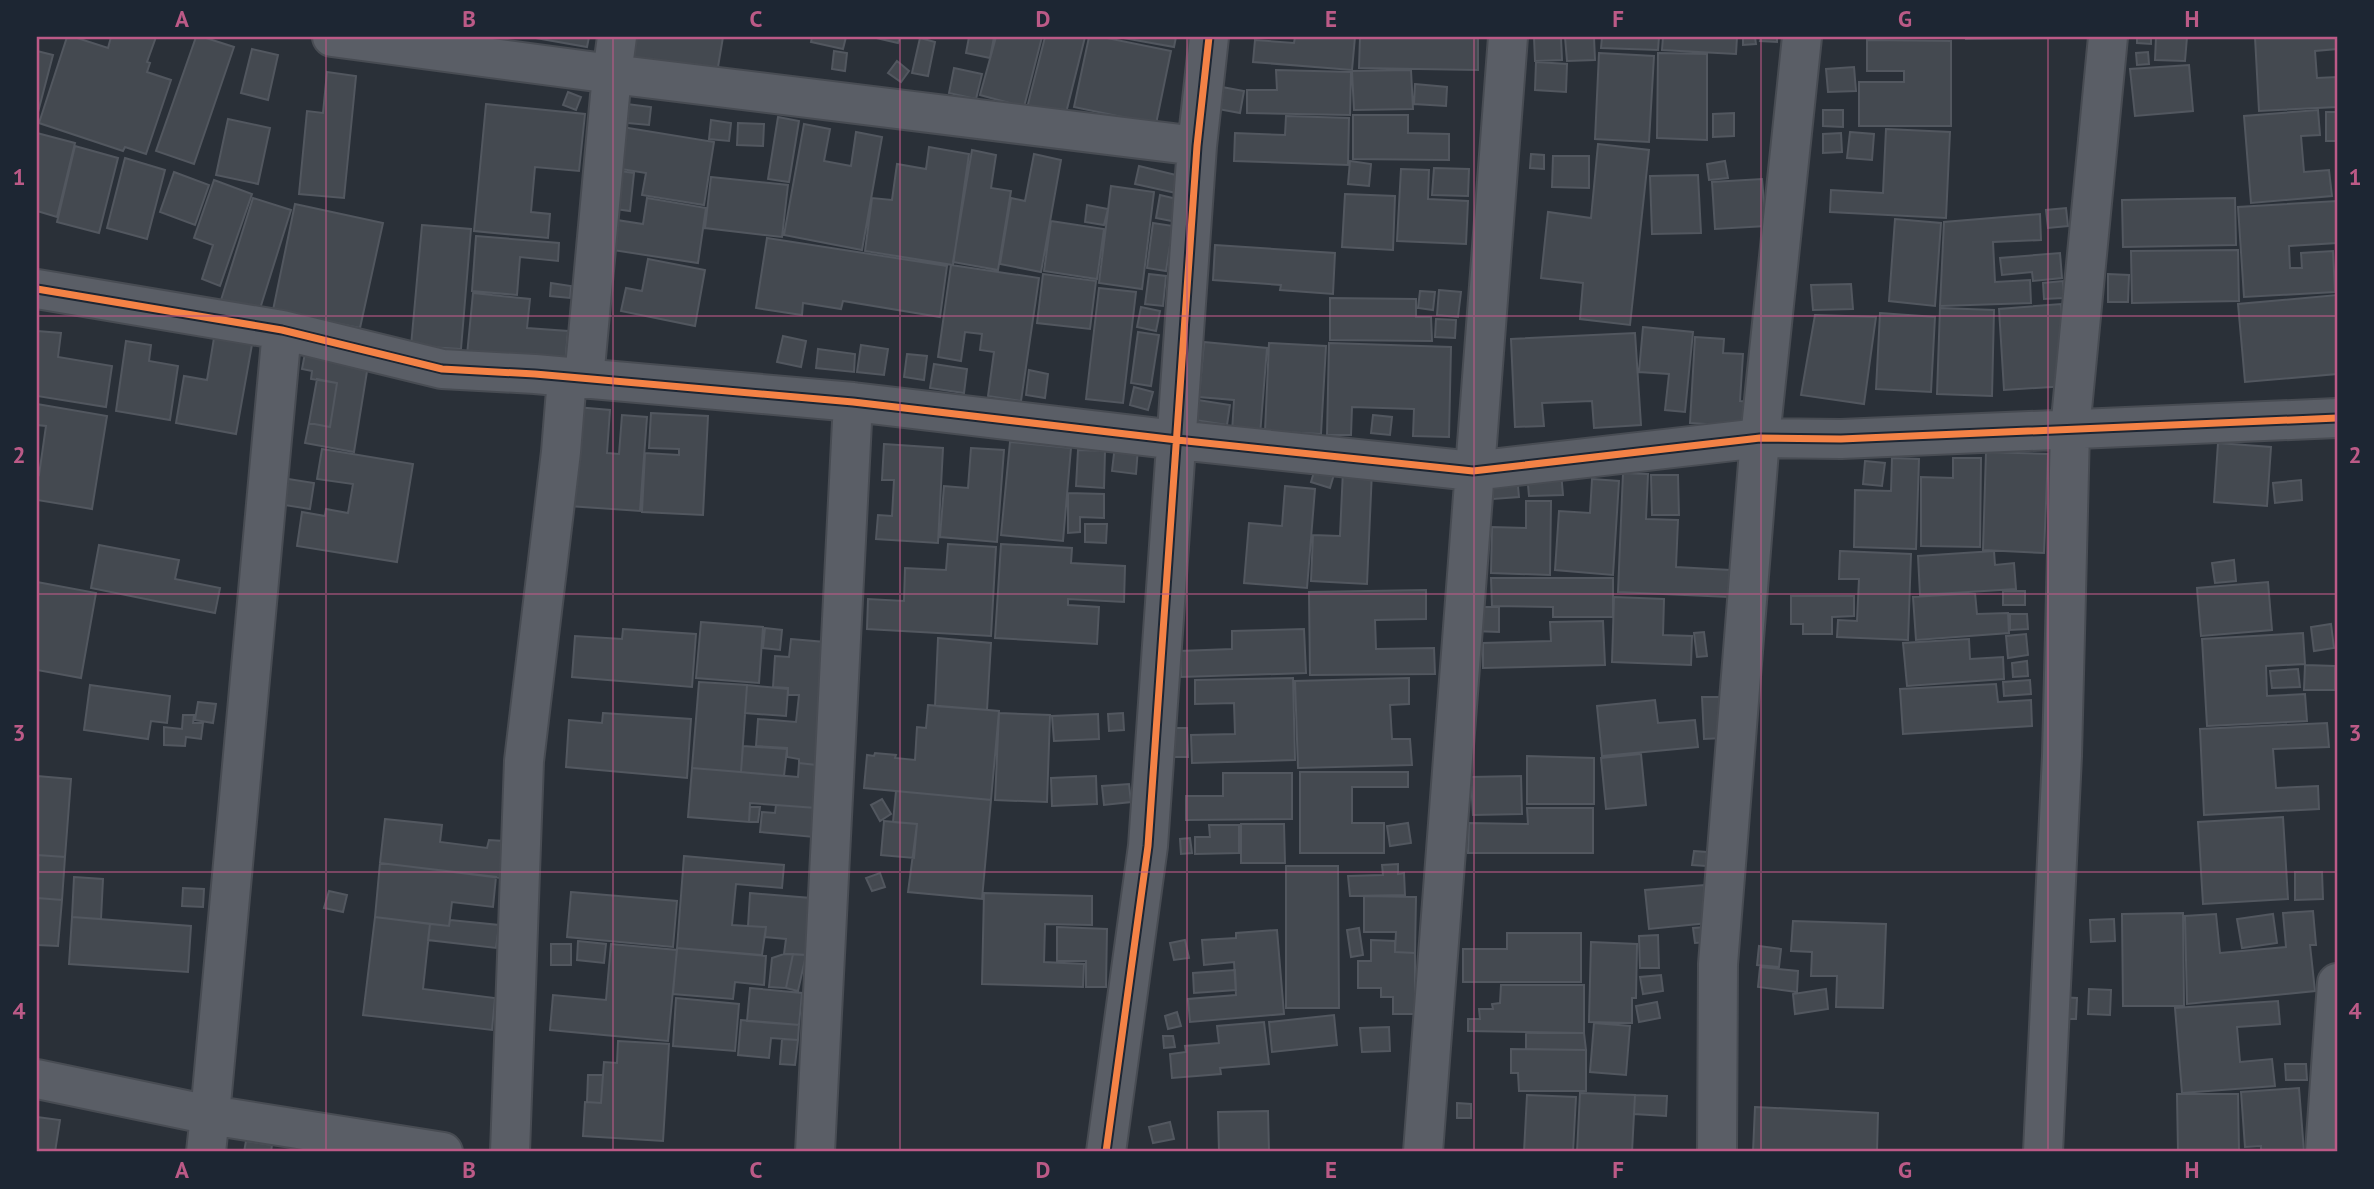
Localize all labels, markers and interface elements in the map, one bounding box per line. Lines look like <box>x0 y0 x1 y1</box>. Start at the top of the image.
text: A <box>175 4 189 33</box>
text: B <box>462 4 476 33</box>
text: C <box>750 4 763 33</box>
text: D <box>1036 4 1050 33</box>
text: E <box>1325 4 1337 33</box>
text: F <box>1612 4 1624 33</box>
text: G <box>1898 4 1912 33</box>
text: H <box>2185 4 2199 33</box>
text: 1 <box>12 162 26 191</box>
text: 1 <box>2348 162 2362 191</box>
text: 2 <box>12 440 26 469</box>
text: 2 <box>2348 440 2362 469</box>
text: 3 <box>12 718 26 747</box>
text: 3 <box>2348 718 2362 747</box>
text: 4 <box>12 996 26 1025</box>
text: 4 <box>2348 996 2362 1025</box>
text: A <box>175 1155 189 1184</box>
text: B <box>462 1155 476 1184</box>
text: C <box>750 1155 763 1184</box>
text: D <box>1036 1155 1050 1184</box>
text: E <box>1325 1155 1337 1184</box>
text: F <box>1612 1155 1624 1184</box>
text: G <box>1898 1155 1912 1184</box>
text: H <box>2185 1155 2199 1184</box>

